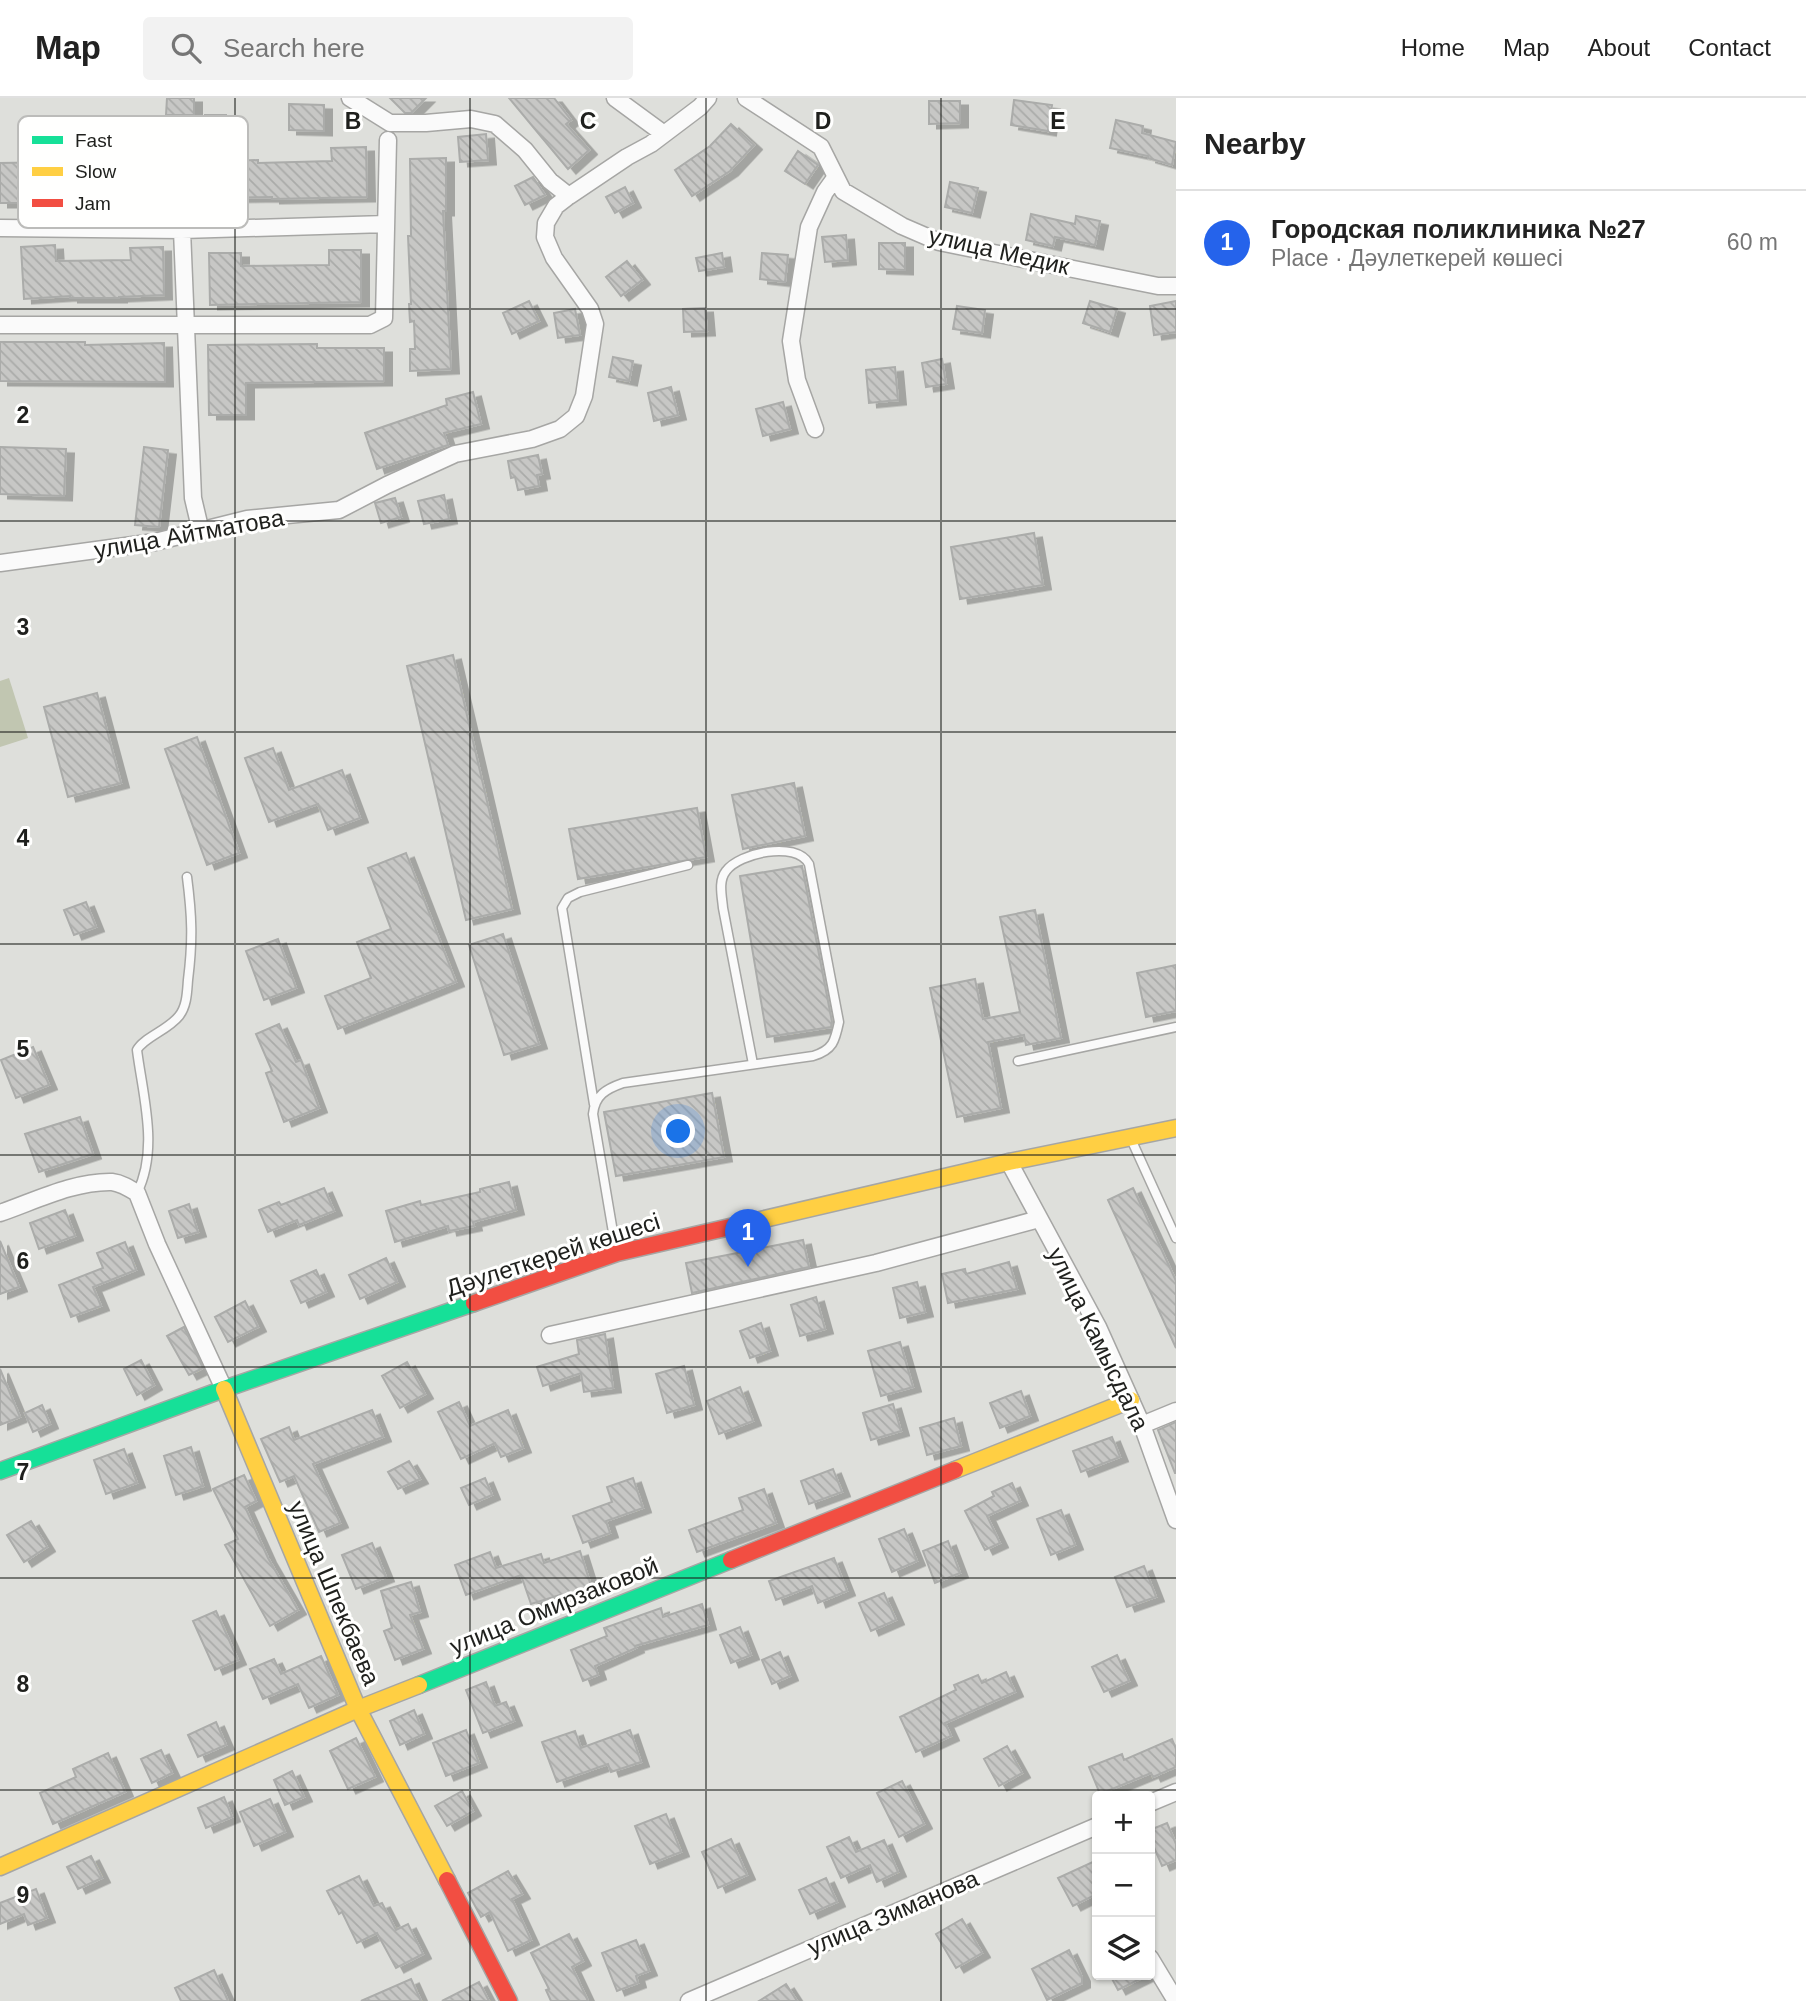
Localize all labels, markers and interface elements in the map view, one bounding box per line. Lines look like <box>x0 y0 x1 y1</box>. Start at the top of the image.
search box <box>143 17 633 80</box>
text: Map <box>35 29 101 66</box>
icon: search <box>167 29 205 67</box>
text: Search here <box>223 33 365 63</box>
text: Home <box>1401 34 1465 61</box>
text: Map <box>1503 34 1550 61</box>
text: About <box>1588 34 1650 61</box>
text: Contact <box>1688 34 1771 61</box>
text: B <box>345 108 361 134</box>
text: C <box>580 108 596 134</box>
text: D <box>815 108 831 134</box>
text: E <box>1050 108 1066 134</box>
legend <box>18 116 248 228</box>
text: Nearby <box>1204 127 1306 160</box>
text: Fast <box>75 130 113 151</box>
text: Slow <box>75 161 116 182</box>
text: Jam <box>75 193 111 214</box>
text: Городская поликлиника №27 <box>1271 214 1646 244</box>
street label: улица Медик <box>926 221 1073 280</box>
text: 1 <box>1221 229 1233 255</box>
text: 60 m <box>1727 229 1778 255</box>
text: Place · Дәулеткерей көшесі <box>1271 245 1563 271</box>
text: 2 <box>17 402 29 428</box>
street label: улица Айтматова <box>92 503 287 563</box>
text: 3 <box>17 614 29 640</box>
text: 4 <box>17 825 30 851</box>
text: 5 <box>17 1036 30 1062</box>
your location <box>661 1114 695 1148</box>
street label: Дәулеткерей көшесі <box>442 1207 663 1302</box>
pin: 1 <box>725 1209 771 1267</box>
street label: улица Камысдала <box>1042 1243 1155 1435</box>
text: 6 <box>17 1248 29 1274</box>
text: 7 <box>17 1459 29 1485</box>
street label: улица Шпекбаева <box>283 1497 386 1690</box>
street label: улица Омирзаковой <box>446 1551 662 1660</box>
text: 8 <box>17 1671 30 1697</box>
map controls <box>1092 1791 1155 1980</box>
button: + <box>1092 1791 1155 1854</box>
button: − <box>1092 1854 1155 1917</box>
street label: улица Зиманова <box>803 1864 983 1961</box>
text: 9 <box>17 1882 29 1908</box>
button: layers <box>1092 1917 1155 1980</box>

